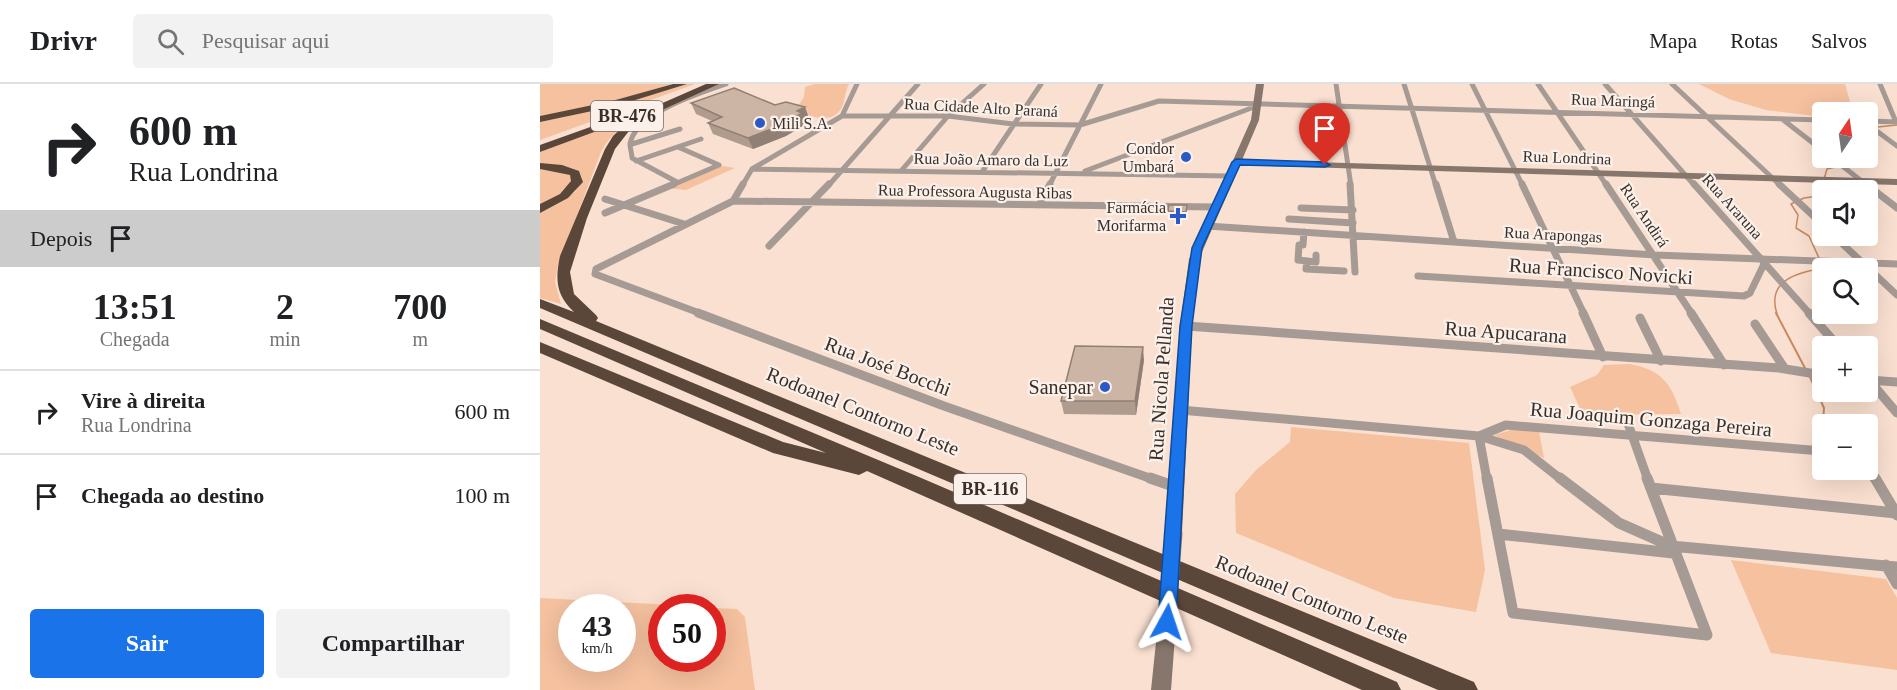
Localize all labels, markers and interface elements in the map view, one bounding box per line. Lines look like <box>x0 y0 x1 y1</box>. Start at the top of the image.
search box <box>133 14 553 68</box>
text: Drivr <box>30 25 97 56</box>
icon: search <box>154 25 187 58</box>
text: Pesquisar aqui <box>202 28 330 53</box>
text: Mapa <box>1649 29 1697 53</box>
text: Rotas <box>1730 29 1778 53</box>
text: Salvos <box>1811 29 1867 53</box>
street label: Rua Maringá <box>1571 91 1655 111</box>
street label: Rua Cidade Alto Paraná <box>904 95 1058 120</box>
road number: BR-476 <box>591 101 663 131</box>
north arrow <box>1812 102 1878 168</box>
map controls <box>1812 102 1878 480</box>
pin <box>1299 103 1350 165</box>
icon: right <box>30 108 108 186</box>
text: 600 m <box>129 108 238 154</box>
icon: arrive <box>1308 112 1341 145</box>
place label: Mili S.A. <box>772 115 832 132</box>
marker: Mili S.A. <box>753 116 767 130</box>
place label: Condor Umbará <box>1122 140 1175 175</box>
street label: Rua Londrina <box>1523 147 1611 168</box>
street label: Rua João Amaro da Luz <box>914 150 1068 169</box>
marker: Condor Umbará <box>1179 150 1193 164</box>
text: Rua Londrina <box>129 157 278 187</box>
street label: Rua Araruna <box>1699 170 1766 242</box>
street label: Rua Andirá <box>1617 180 1672 250</box>
button: sound <box>1812 180 1878 246</box>
street label: Rua Professora Augusta Ribas <box>878 181 1072 203</box>
place label: Farmácia Morifarma <box>1097 199 1166 234</box>
marker: Farmácia Morifarma <box>1171 209 1185 223</box>
icon: arrive <box>104 222 137 255</box>
street label: Rua Arapongas <box>1503 223 1602 247</box>
text: Depois <box>30 226 92 251</box>
street label: Rua Francisco Novicki <box>1508 254 1694 288</box>
button: search <box>1812 258 1878 324</box>
text: 13:51 <box>93 287 177 327</box>
text: 2 <box>276 287 294 327</box>
text: 700 <box>393 287 447 327</box>
street label: Rua Nicola Pellanda <box>1144 296 1178 462</box>
street label: Rua Apucarana <box>1444 317 1568 348</box>
text: Chegada <box>100 328 170 350</box>
text: min <box>269 328 301 350</box>
text: m <box>413 328 428 350</box>
street label: Rua José Bocchi <box>822 332 955 400</box>
button: + <box>1812 336 1878 402</box>
street label: Rodoanel Contorno Leste <box>764 362 963 460</box>
place label: Sanepar <box>1029 376 1093 399</box>
marker: Sanepar <box>1098 380 1112 394</box>
text: Vire à direita <box>81 388 205 413</box>
icon: right <box>30 396 63 429</box>
street label: Rua Joaquim Gonzaga Pereira <box>1529 397 1773 442</box>
text: 600 m <box>454 399 510 424</box>
text: Rua Londrina <box>81 414 192 436</box>
button: − <box>1812 414 1878 480</box>
road number: BR-116 <box>954 474 1026 504</box>
icon: arrive <box>30 480 63 513</box>
text: Chegada ao destino <box>81 483 264 508</box>
text: 100 m <box>454 483 510 508</box>
street label: Rodoanel Contorno Leste <box>1213 550 1412 648</box>
position arrow <box>1135 590 1199 654</box>
speed limit sign: 50 <box>648 594 726 672</box>
button: Sair <box>30 609 264 678</box>
button: Compartilhar <box>276 609 510 678</box>
text: 43 <box>582 609 612 642</box>
text: km/h <box>582 640 612 656</box>

